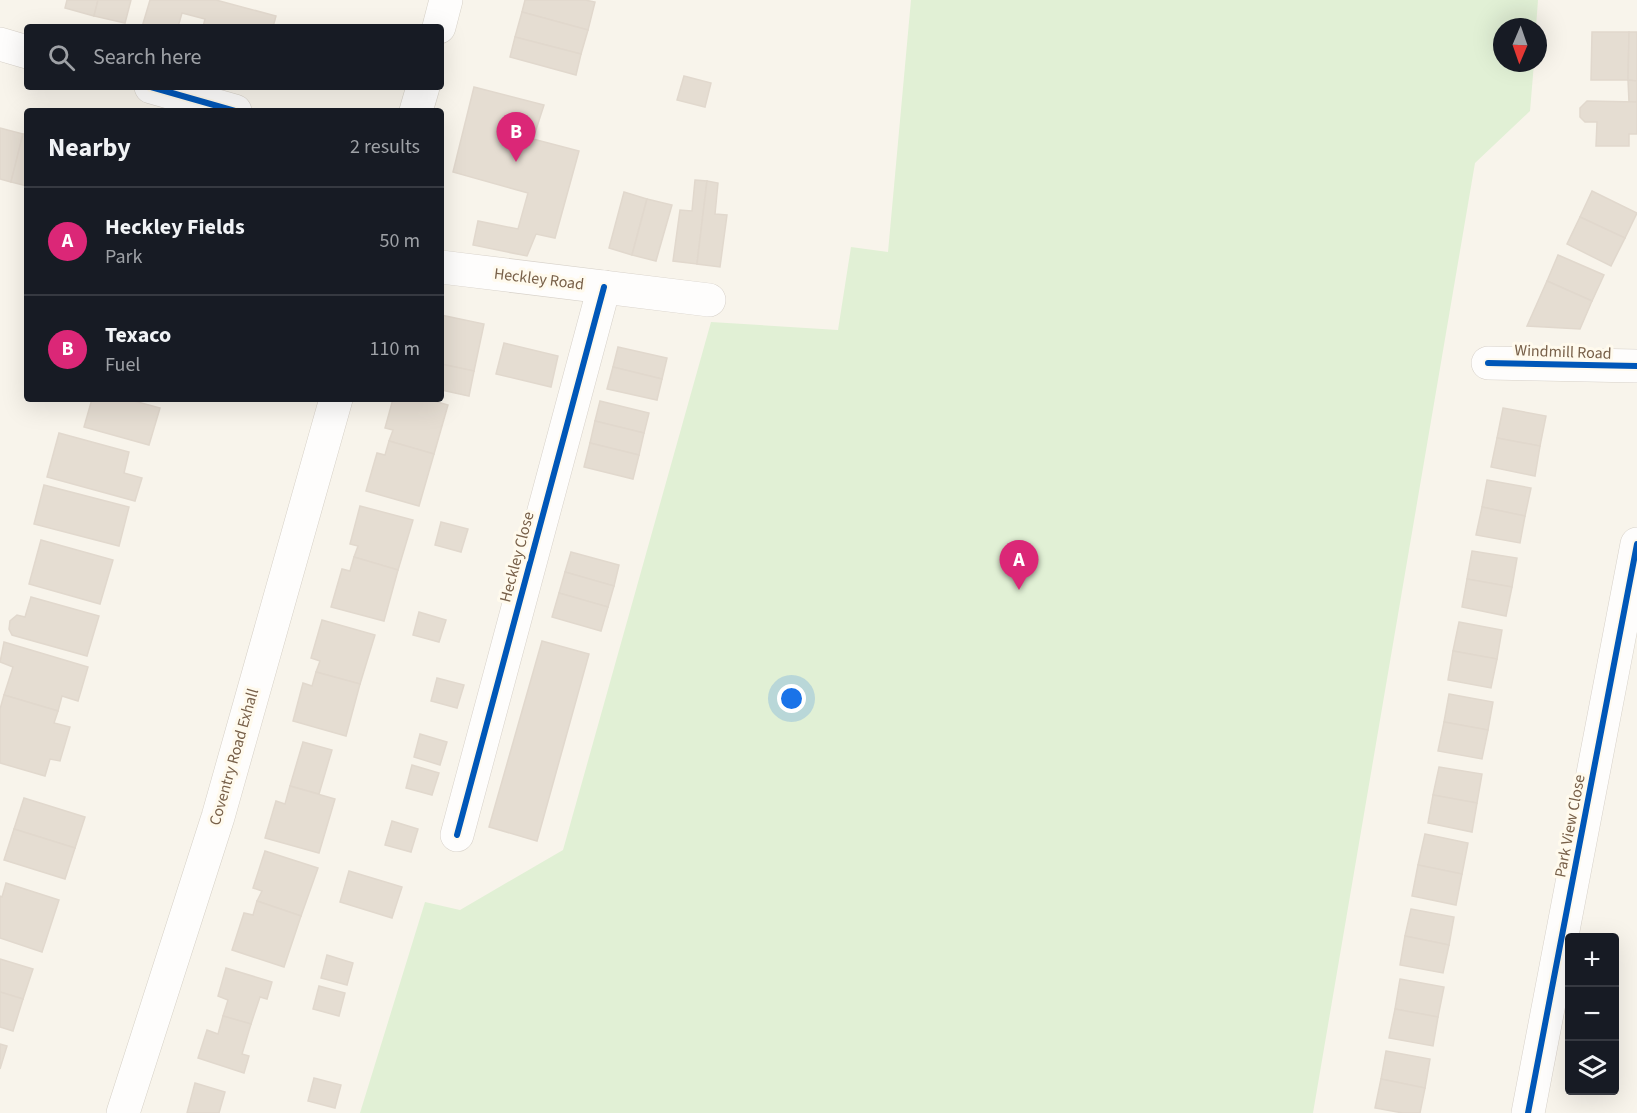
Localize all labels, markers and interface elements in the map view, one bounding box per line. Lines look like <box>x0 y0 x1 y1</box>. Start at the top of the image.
north arrow <box>1493 18 1547 72</box>
search box <box>24 24 444 90</box>
icon: search <box>45 41 78 74</box>
text: Search here <box>93 41 201 73</box>
pin: B <box>496 112 536 162</box>
text: Nearby <box>48 129 131 166</box>
text: 2 results <box>350 133 420 161</box>
text: Heckley Fields <box>105 211 245 243</box>
text: A <box>62 227 73 255</box>
text: 50 m <box>380 227 420 255</box>
text: Park <box>105 243 142 271</box>
street label: Heckley Road <box>493 263 585 295</box>
text: Texaco <box>105 319 171 351</box>
text: B <box>61 335 74 363</box>
text: 110 m <box>370 335 420 363</box>
street label: Windmill Road <box>1514 339 1612 365</box>
text: Fuel <box>105 351 140 379</box>
street label: Heckley Close <box>494 509 540 605</box>
pin: A <box>1000 540 1038 590</box>
your location <box>777 684 806 713</box>
street label: Coventry Road Exhall <box>204 686 264 828</box>
street label: Park View Close <box>1549 773 1591 879</box>
map controls <box>1565 933 1619 1095</box>
button: + <box>1565 933 1619 987</box>
button: − <box>1565 987 1619 1041</box>
button: layers <box>1565 1041 1619 1095</box>

